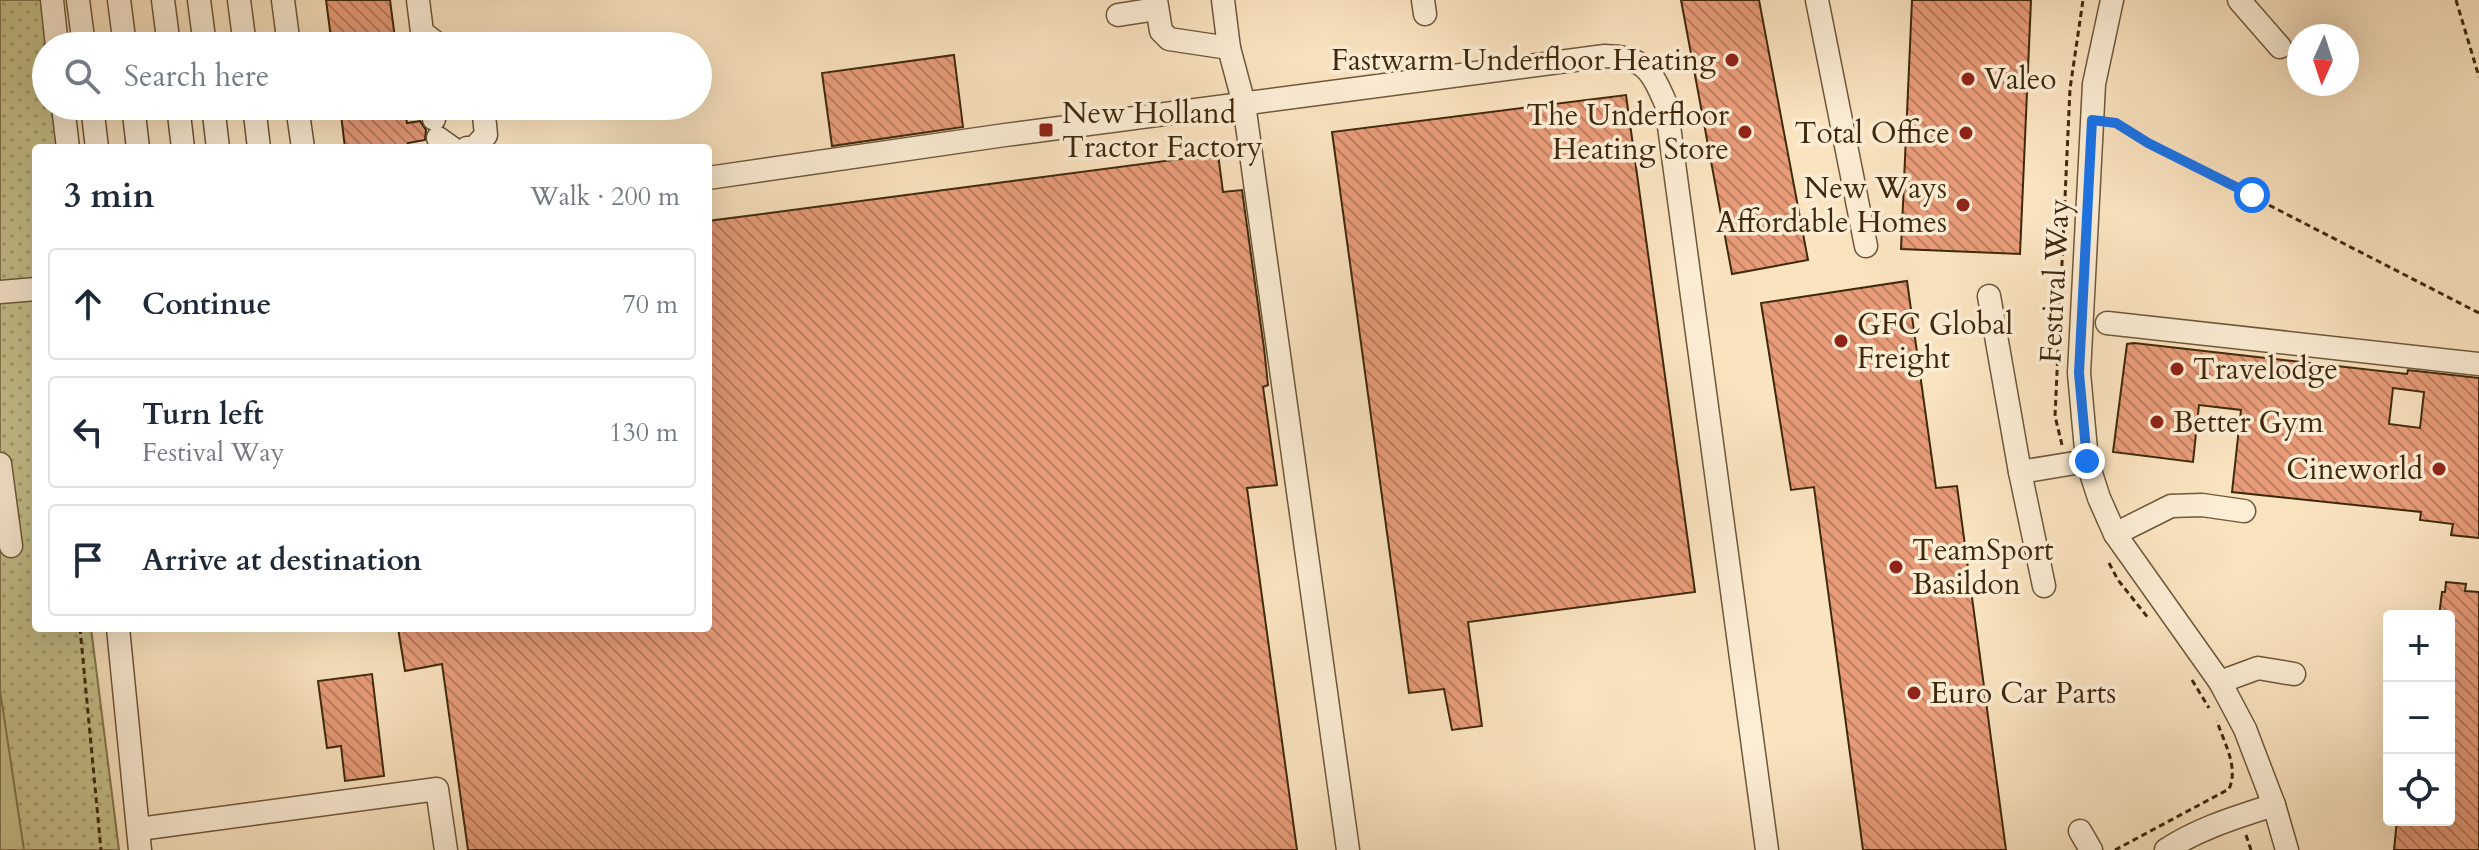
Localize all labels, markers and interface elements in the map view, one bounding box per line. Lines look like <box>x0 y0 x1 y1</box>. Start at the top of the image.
north arrow <box>2287 24 2359 96</box>
search box <box>32 32 712 120</box>
place label: Fastwarm Underfloor Heating <box>1331 40 1716 81</box>
marker: Fastwarm Underfloor Heating <box>1723 51 1741 69</box>
icon: search <box>60 54 104 98</box>
text: Search here <box>124 56 269 97</box>
place label: Valeo <box>1984 59 2056 100</box>
marker: Valeo <box>1959 70 1977 88</box>
place label: New Holland Tractor Factory <box>1062 93 1263 168</box>
place label: The Underfloor Heating Store <box>1526 95 1729 170</box>
place label: Total Office <box>1795 113 1950 154</box>
marker: New Holland Tractor Factory <box>1037 121 1055 139</box>
marker: The Underfloor Heating Store <box>1736 123 1754 141</box>
marker: Total Office <box>1957 124 1975 142</box>
place label: New Ways Affordable Homes <box>1716 168 1947 243</box>
text: 3 min <box>64 173 155 219</box>
route start <box>2234 177 2270 213</box>
text: Walk · 200 m <box>530 179 680 214</box>
marker: New Ways Affordable Homes <box>1954 196 1972 214</box>
street label: Festival Way <box>2030 198 2080 364</box>
icon: ahead <box>66 282 110 326</box>
text: Continue <box>142 284 271 325</box>
text: 70 m <box>622 287 678 322</box>
place label: GFC Global Freight <box>1857 304 2013 379</box>
marker: GFC Global Freight <box>1832 332 1850 350</box>
place label: Travelodge <box>2193 349 2338 390</box>
marker: Travelodge <box>2168 360 2186 378</box>
text: Turn left <box>142 394 264 435</box>
place label: Better Gym <box>2173 402 2324 443</box>
icon: left <box>66 410 110 454</box>
marker: Better Gym <box>2148 413 2166 431</box>
text: 130 m <box>609 415 678 450</box>
text: Festival Way <box>142 435 285 470</box>
route end <box>2069 443 2105 479</box>
place label: Cineworld <box>2286 449 2423 490</box>
marker: Cineworld <box>2430 460 2448 478</box>
place label: TeamSport Basildon <box>1912 530 2054 605</box>
icon: arrive <box>66 538 110 582</box>
text: Arrive at destination <box>142 540 422 581</box>
marker: TeamSport Basildon <box>1887 558 1905 576</box>
map controls <box>2383 610 2455 826</box>
button: + <box>2383 610 2455 682</box>
place label: Euro Car Parts <box>1930 673 2116 714</box>
button: − <box>2383 682 2455 754</box>
marker: Euro Car Parts <box>1905 684 1923 702</box>
button: locate <box>2383 754 2455 826</box>

